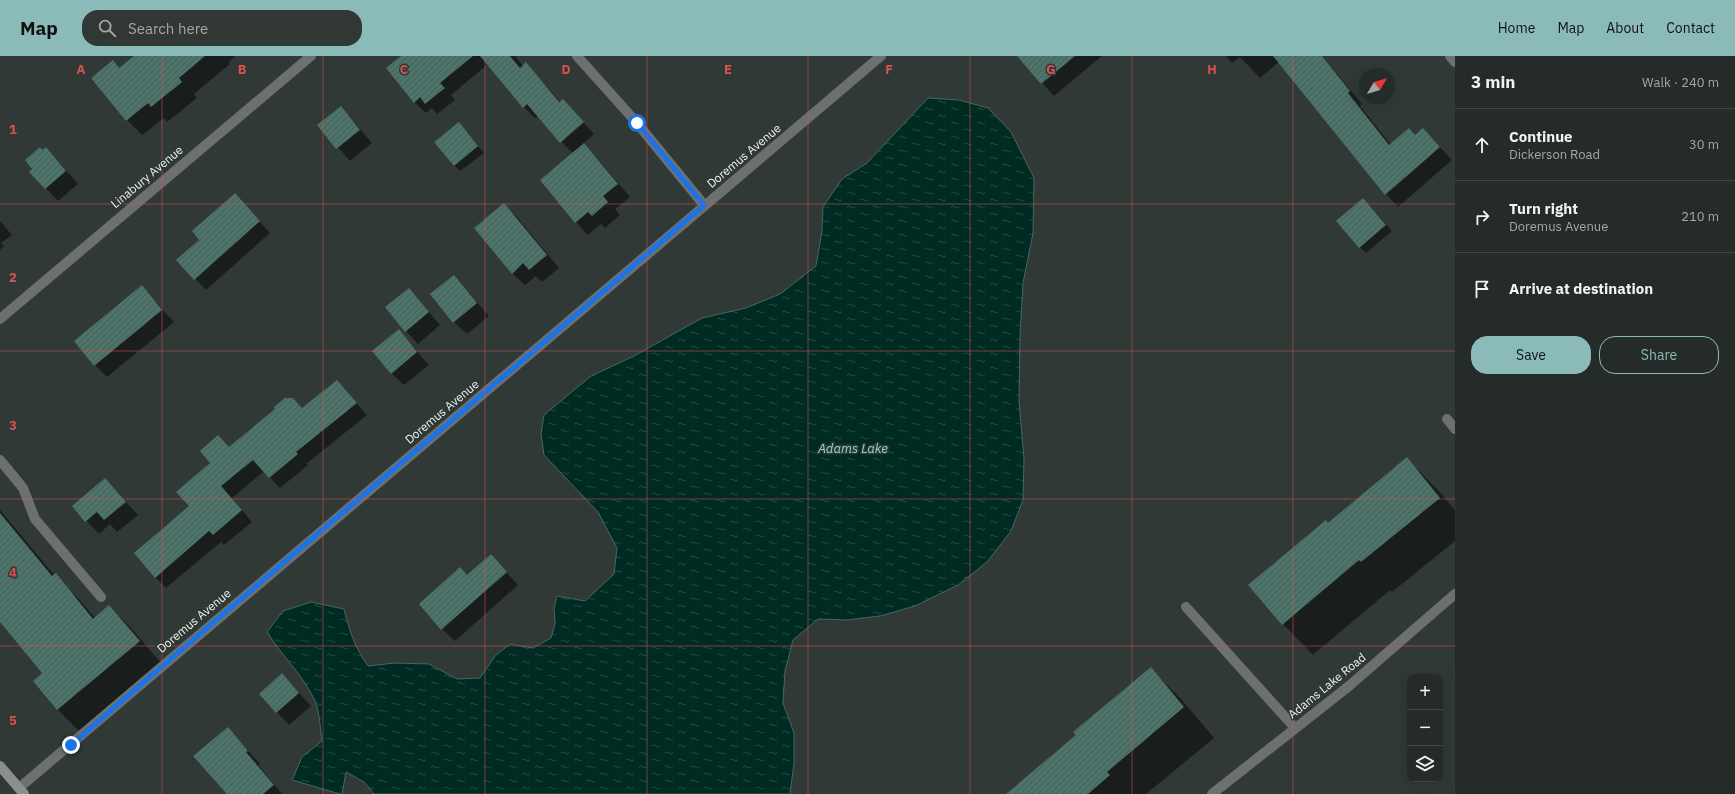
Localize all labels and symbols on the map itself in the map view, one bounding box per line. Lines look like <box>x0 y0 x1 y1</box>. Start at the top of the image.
text: A <box>77 61 86 78</box>
text: B <box>238 61 247 78</box>
text: C <box>400 61 409 78</box>
text: D <box>561 61 571 78</box>
text: E <box>724 61 732 78</box>
text: F <box>885 61 893 78</box>
text: G <box>1046 61 1056 78</box>
text: H <box>1207 61 1217 78</box>
north arrow <box>1359 68 1395 104</box>
route start <box>628 114 646 132</box>
street label: Doremus Avenue <box>704 120 784 191</box>
text: 1 <box>9 121 17 138</box>
street label: Linabury Avenue <box>108 142 186 211</box>
text: 2 <box>9 269 17 286</box>
street label: Doremus Avenue <box>402 376 482 447</box>
text: 3 <box>9 417 17 434</box>
water label: Adams Lake <box>817 440 888 457</box>
text: 4 <box>9 564 17 581</box>
street label: Doremus Avenue <box>154 585 234 656</box>
street label: Adams Lake Road <box>1285 650 1369 722</box>
text: 5 <box>9 712 17 729</box>
route end <box>62 736 80 754</box>

